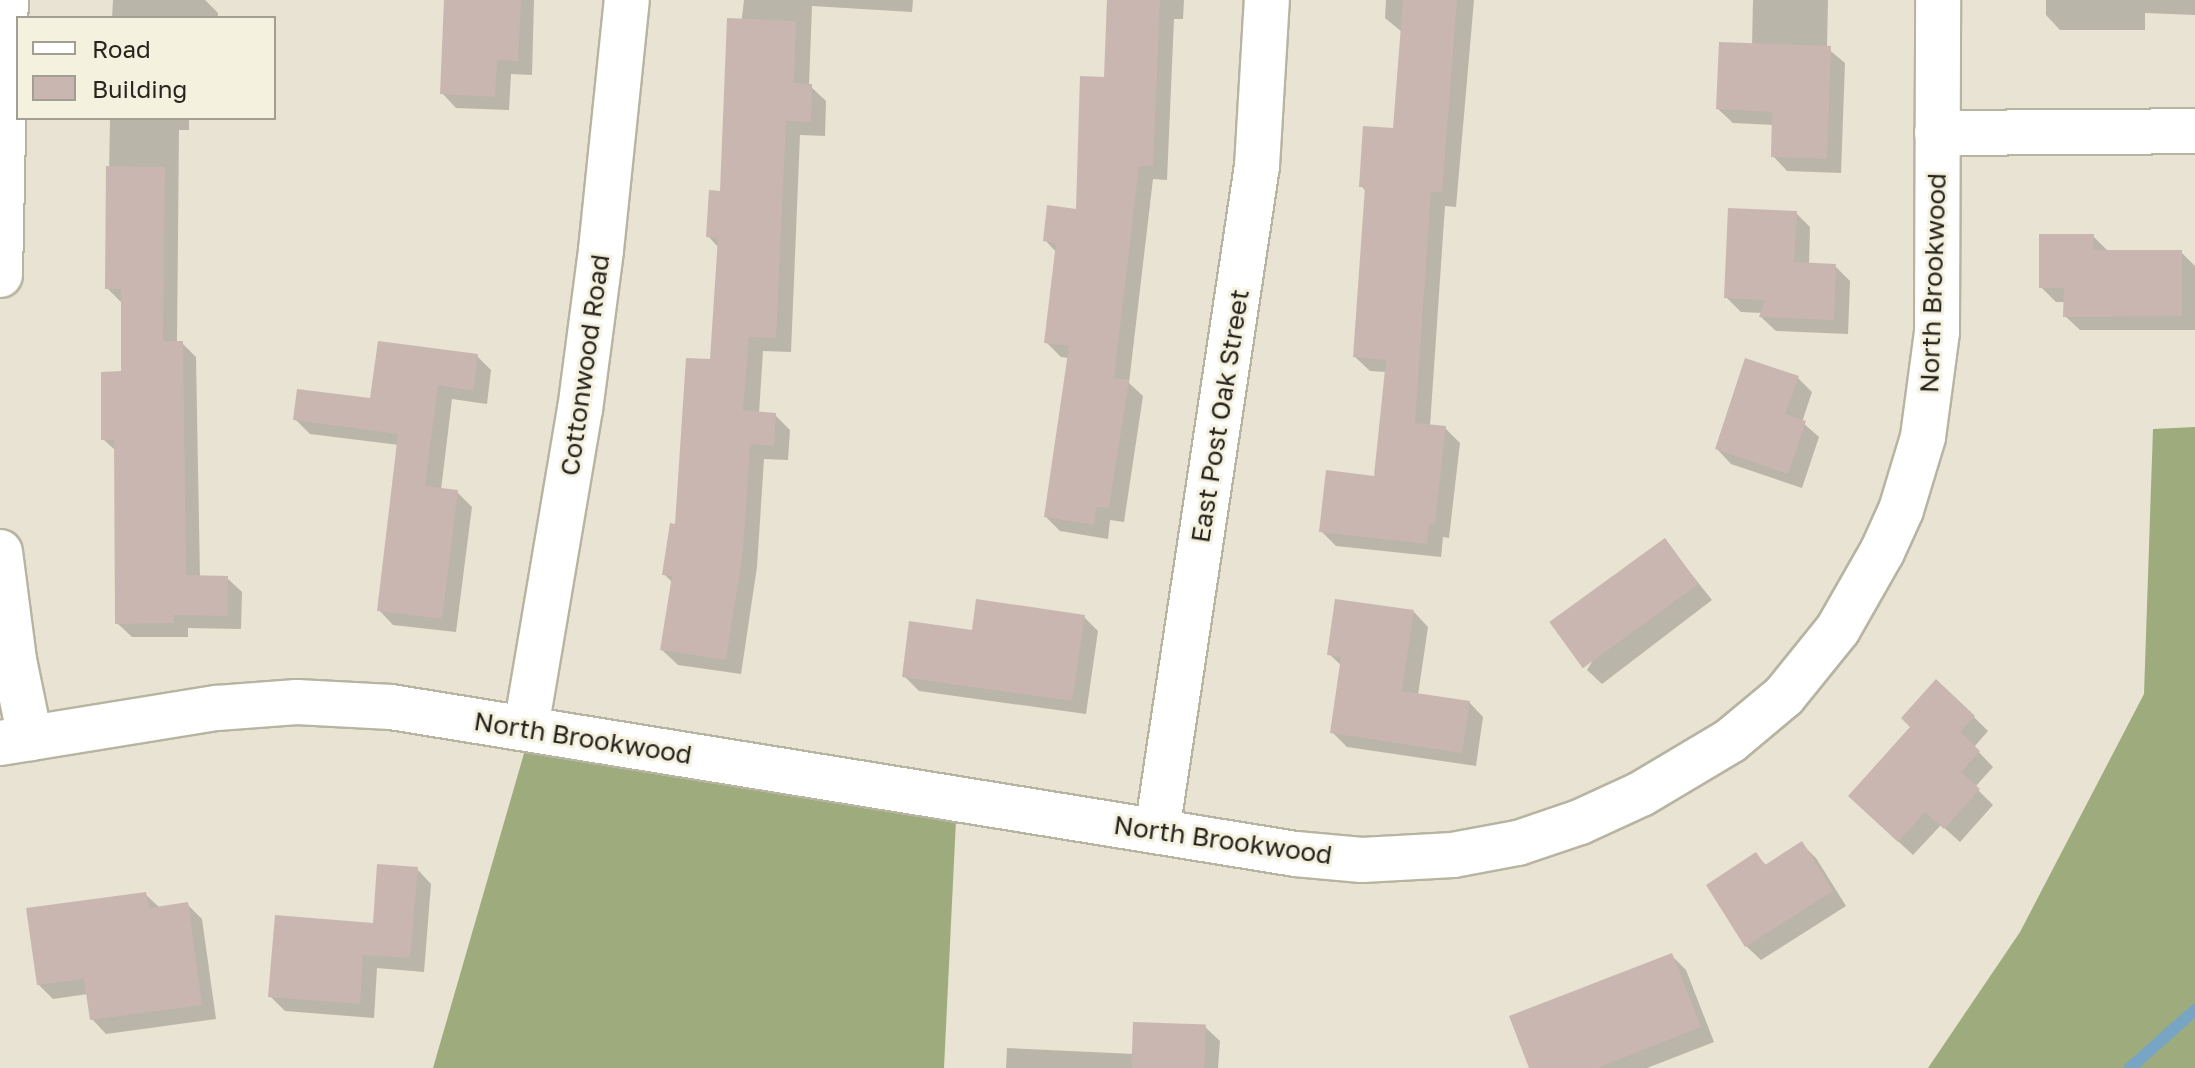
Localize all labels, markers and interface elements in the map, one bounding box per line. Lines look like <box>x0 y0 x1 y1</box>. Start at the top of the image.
legend <box>16 16 276 120</box>
text: Road <box>92 34 151 63</box>
text: Building <box>92 74 187 103</box>
street label: North Brookwood <box>1914 172 1952 394</box>
street label: Cottonwood Road <box>554 252 616 478</box>
street label: East Post Oak Street <box>1185 287 1255 545</box>
street label: North Brookwood <box>472 705 694 771</box>
street label: North Brookwood <box>1112 809 1334 871</box>

